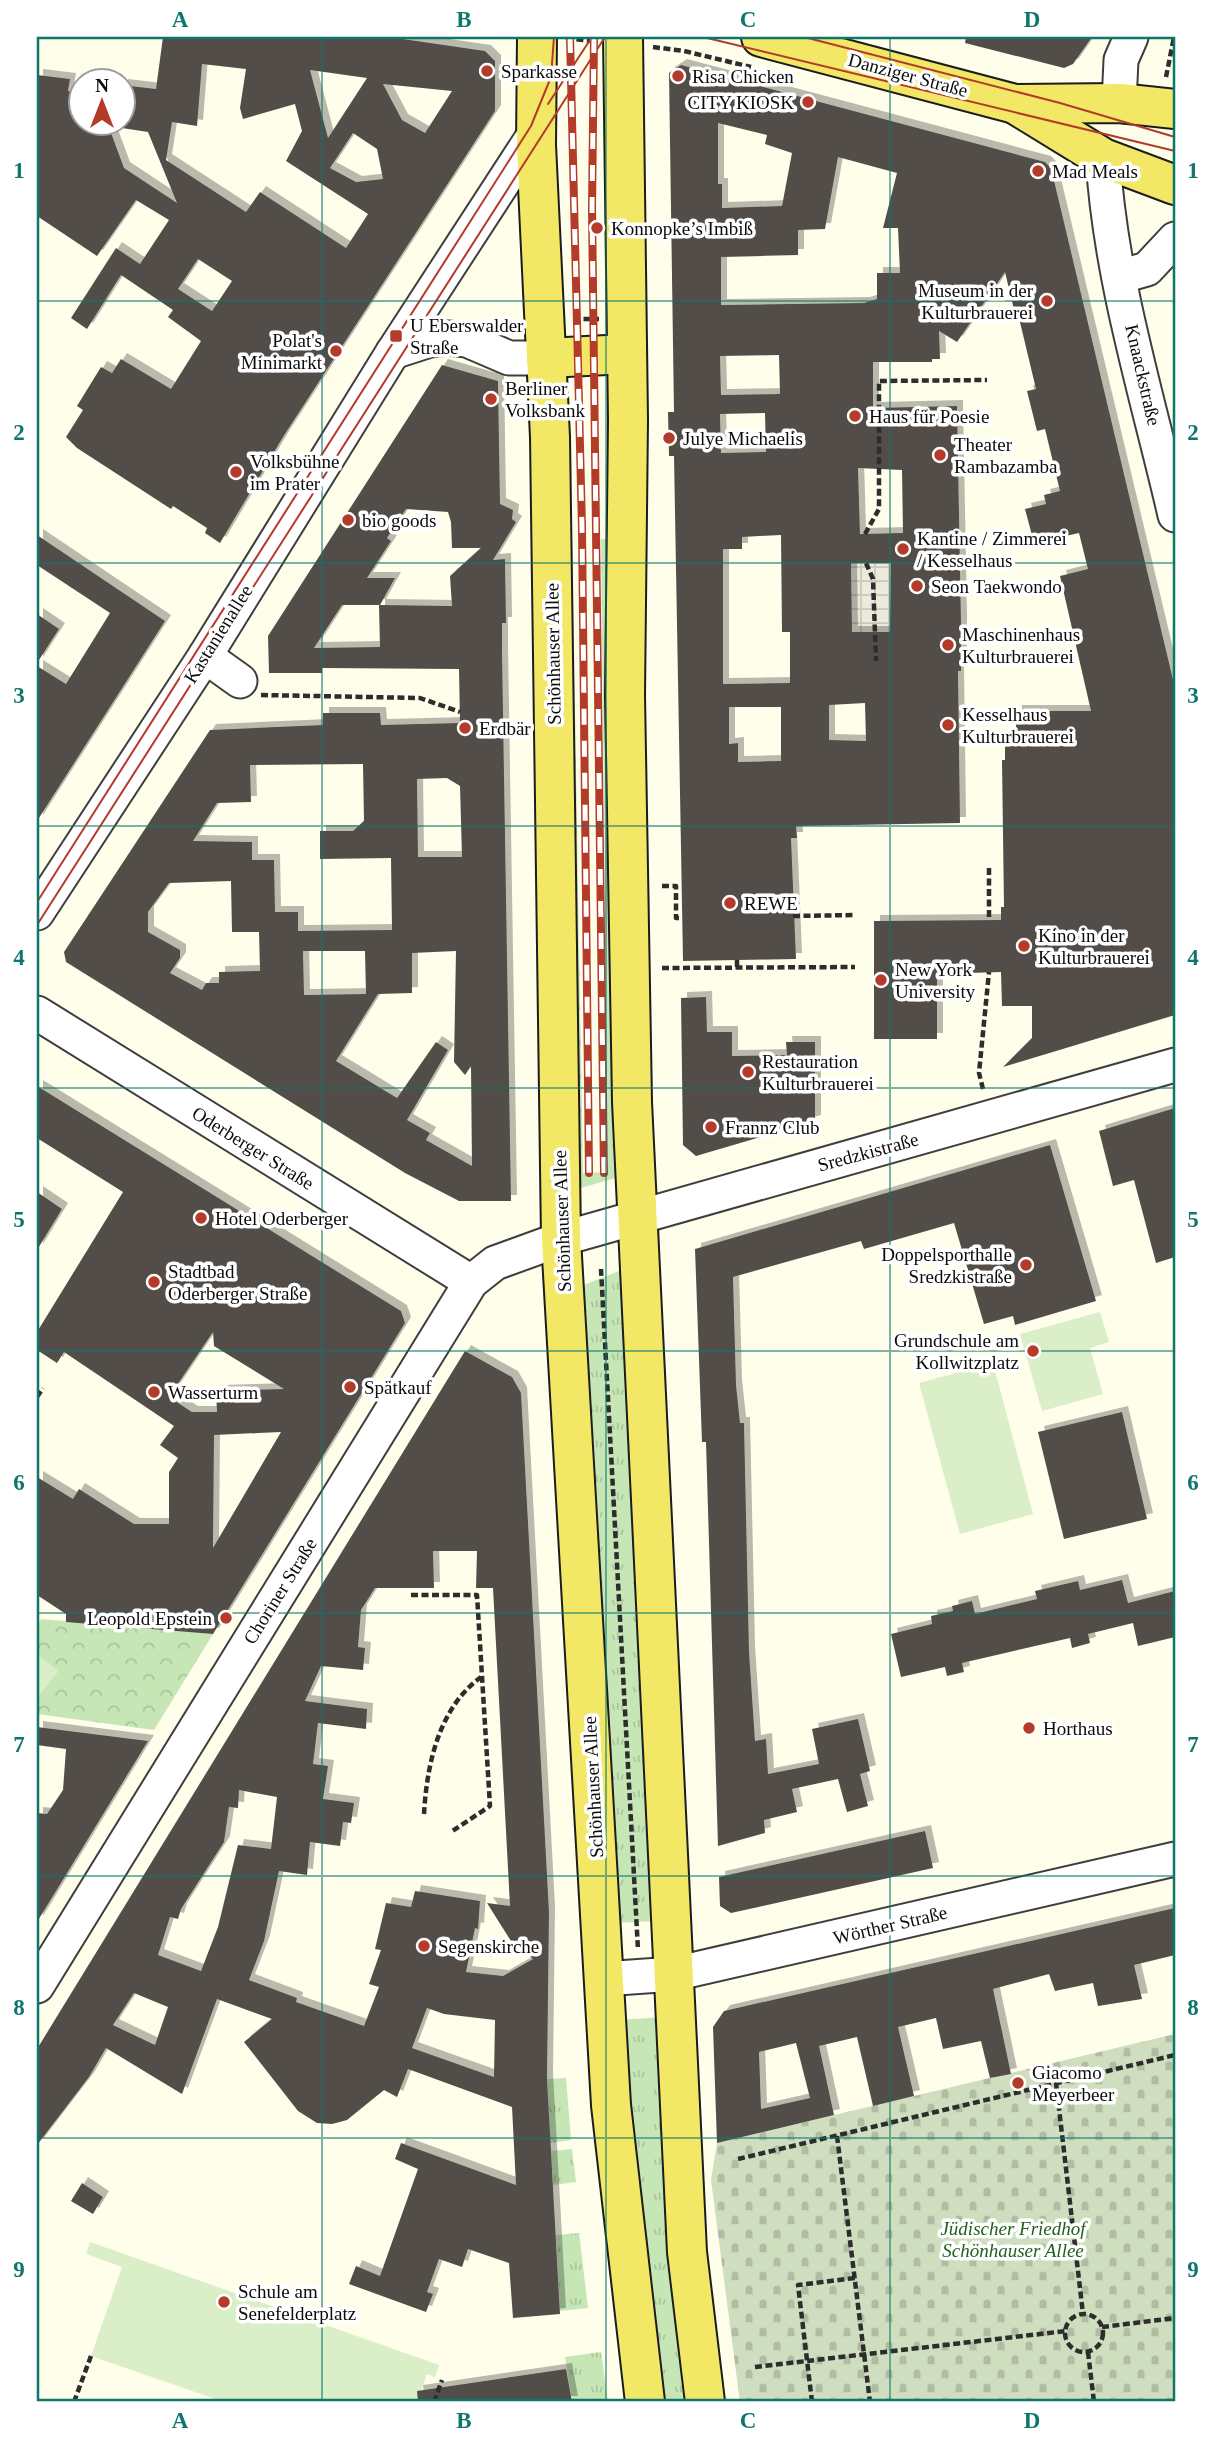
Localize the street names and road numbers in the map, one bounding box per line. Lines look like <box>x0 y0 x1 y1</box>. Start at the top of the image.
street label: Danziger Straße <box>846 49 970 101</box>
street label: Knaackstraße <box>1121 322 1165 428</box>
street label: Kastanienallee <box>179 581 257 687</box>
street label: Schönhauser Allee <box>541 583 565 725</box>
street label: Oderberger Straße <box>188 1102 318 1194</box>
street label: Sredzkistraße <box>815 1128 921 1176</box>
street label: Schönhauser Allee <box>549 1150 575 1292</box>
street label: Choriner Straße <box>239 1534 321 1648</box>
street label: Schönhauser Allee <box>579 1716 607 1858</box>
street label: Wörther Straße <box>831 1902 949 1948</box>

